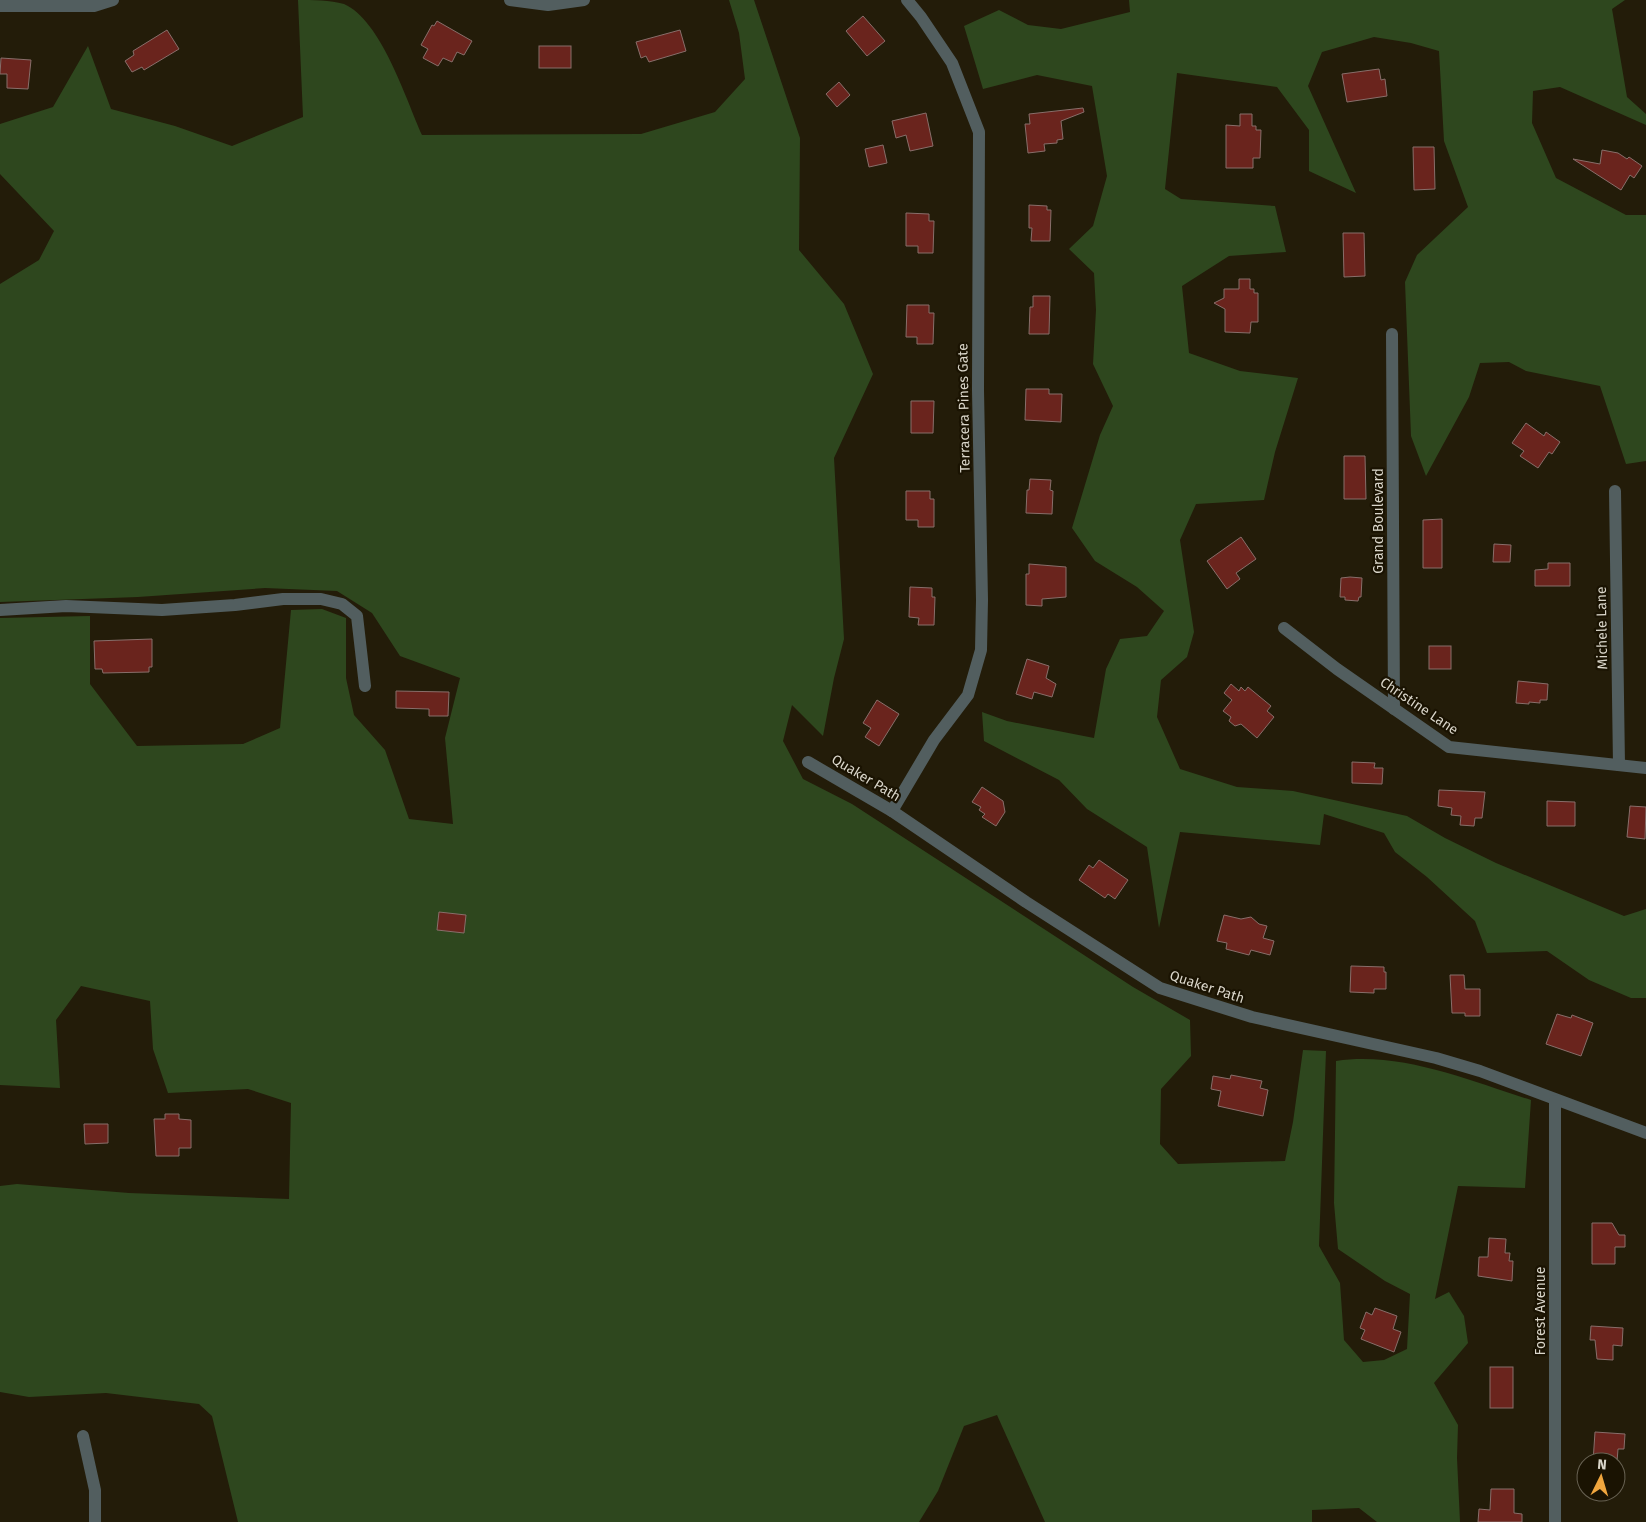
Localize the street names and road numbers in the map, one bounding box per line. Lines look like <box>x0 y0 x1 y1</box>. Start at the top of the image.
street label: Terracera Pines Gate <box>954 343 974 473</box>
street label: Grand Boulevard <box>1370 468 1387 574</box>
street label: Michele Lane <box>1593 586 1611 670</box>
street label: Christine Lane <box>1377 674 1461 738</box>
street label: Quaker Path <box>828 751 904 805</box>
street label: Quaker Path <box>1168 967 1246 1007</box>
street label: Forest Avenue <box>1532 1267 1549 1355</box>

